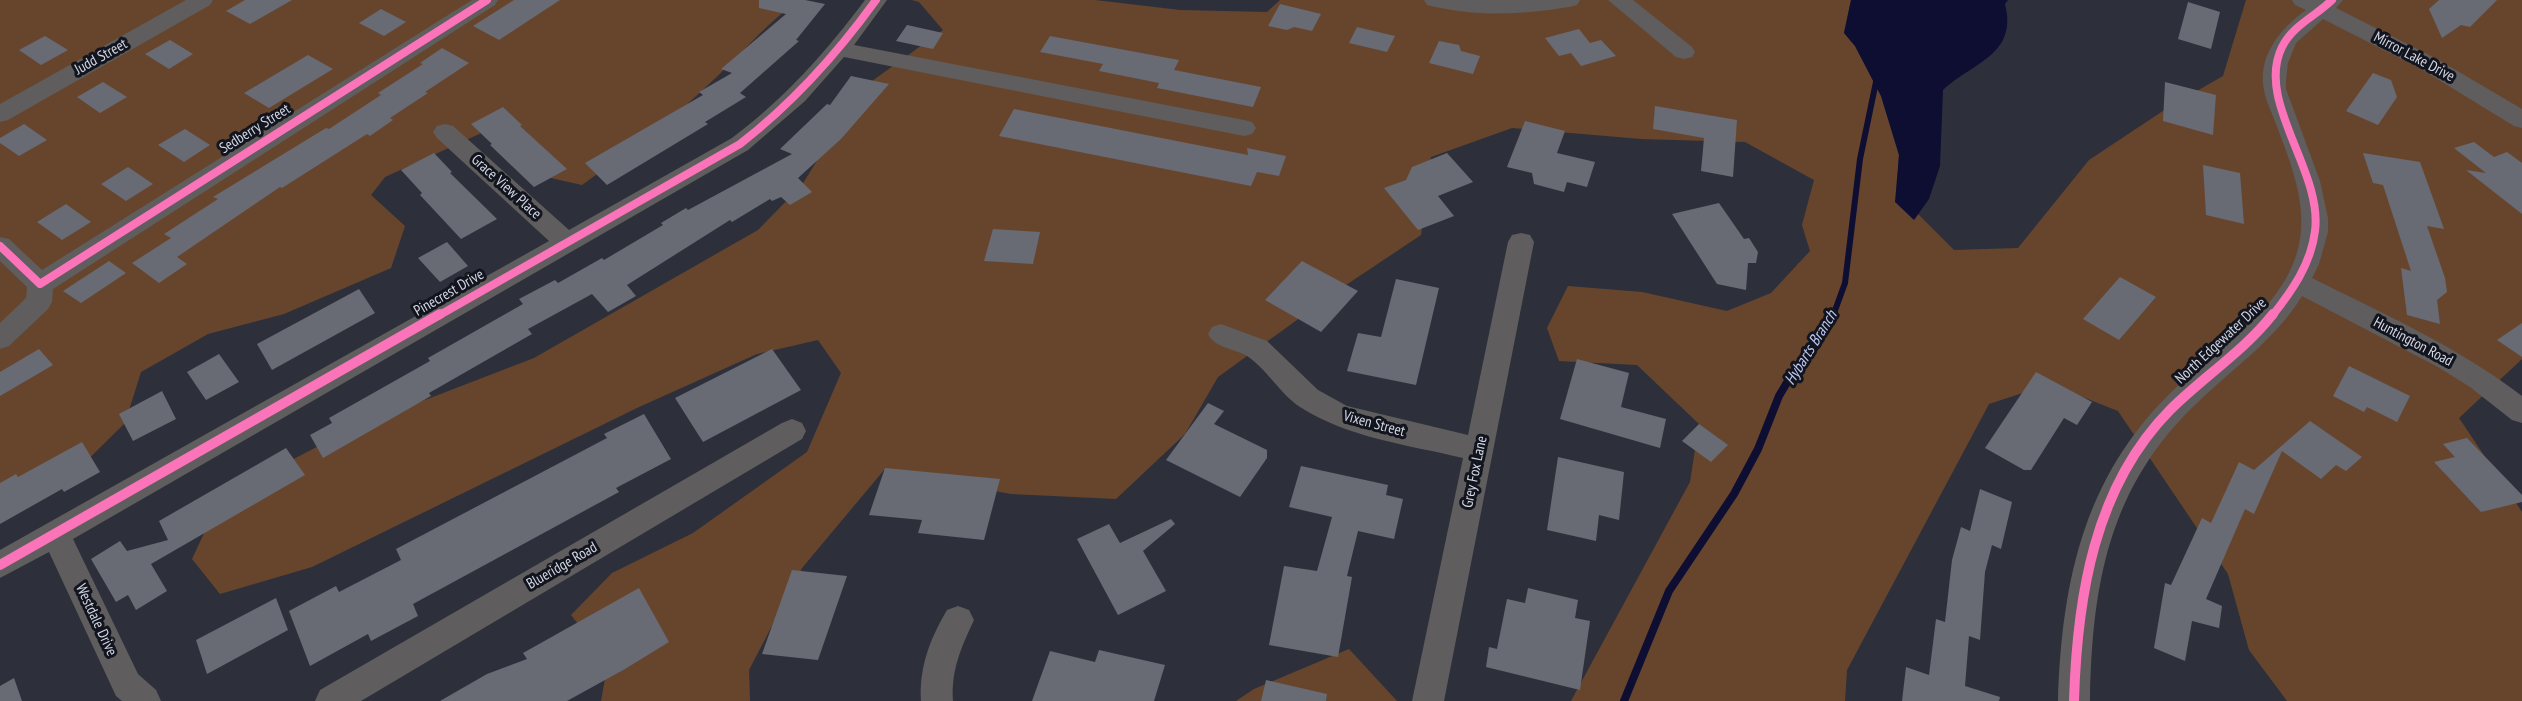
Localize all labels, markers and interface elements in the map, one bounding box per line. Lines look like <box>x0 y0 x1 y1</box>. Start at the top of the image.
street label: Mirror Lake Drive <box>2370 28 2458 86</box>
street label: Judd Street <box>72 35 130 79</box>
street label: Sedberry Street <box>216 100 294 158</box>
street label: Grace View Place <box>467 151 545 223</box>
street label: Pinecrest Drive <box>411 266 487 320</box>
street label: North Edgewater Drive <box>2172 294 2270 388</box>
water label: Hybarts Branch <box>1781 307 1841 389</box>
street label: Huntington Road <box>2370 314 2456 370</box>
street label: Vixen Street <box>1341 407 1407 441</box>
street label: Grey Fox Lane <box>1459 435 1491 509</box>
street label: Blueridge Road <box>523 539 601 593</box>
street label: Westdale Drive <box>71 581 121 659</box>

